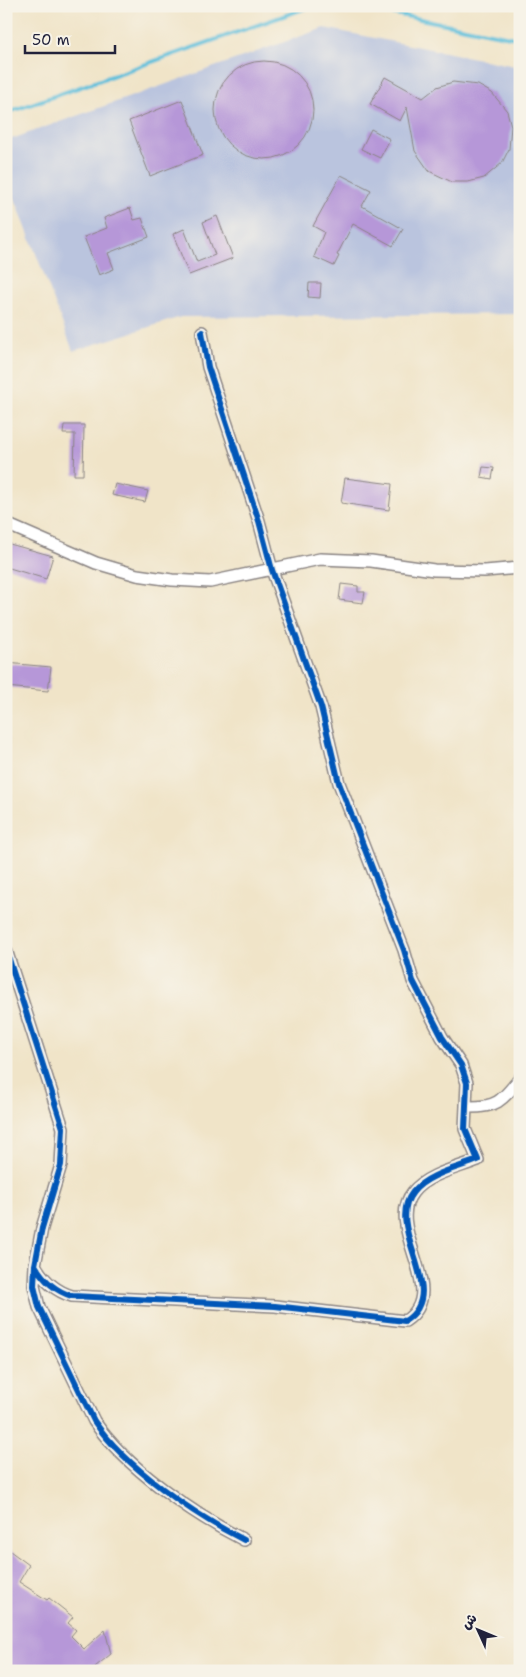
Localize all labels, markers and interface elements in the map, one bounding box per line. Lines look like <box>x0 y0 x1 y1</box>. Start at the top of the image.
scale bar <box>25 22 115 54</box>
text: 50 m <box>32 30 70 50</box>
north arrow <box>454 1604 504 1654</box>
text: ش <box>457 1609 480 1633</box>

